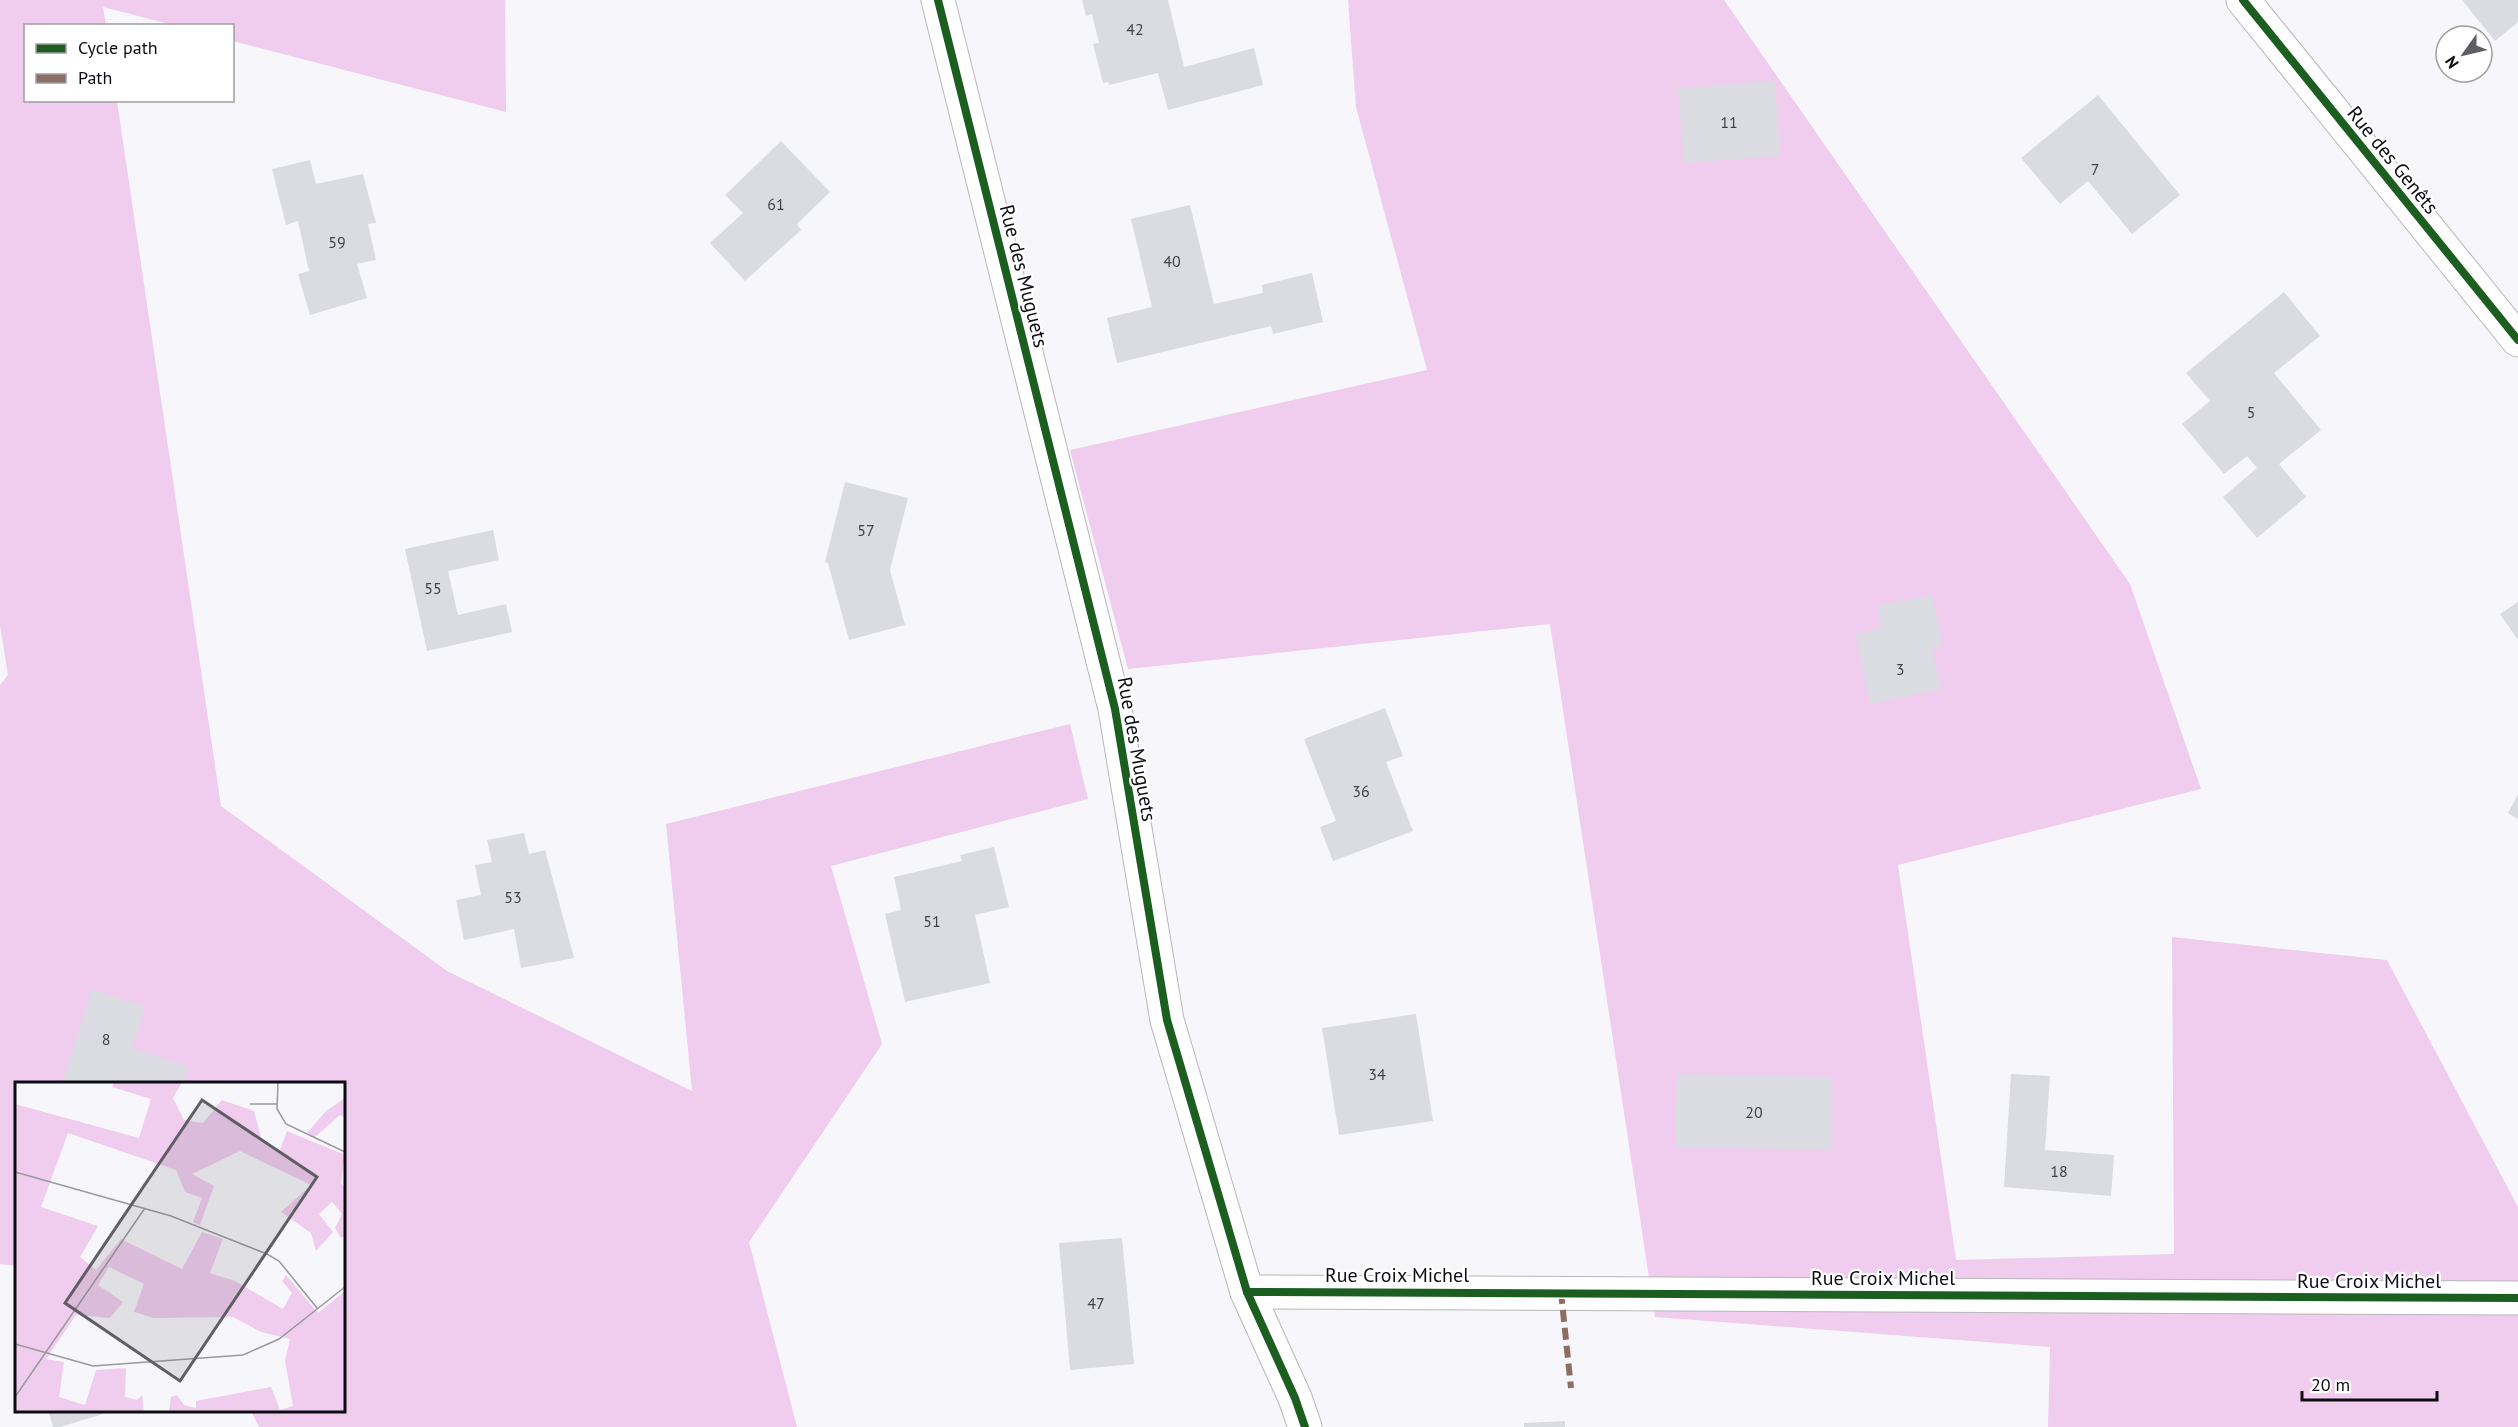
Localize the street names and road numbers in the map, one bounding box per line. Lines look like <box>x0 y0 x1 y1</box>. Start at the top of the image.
street label: Rue des Genêts <box>2342 101 2444 219</box>
street label: Rue des Muguets <box>994 202 1054 350</box>
street label: Rue des Muguets <box>1112 675 1162 823</box>
street label: Rue Croix Michel <box>1325 1262 1469 1288</box>
street label: Rue Croix Michel <box>1811 1265 1955 1291</box>
street label: Rue Croix Michel <box>2297 1268 2441 1294</box>

